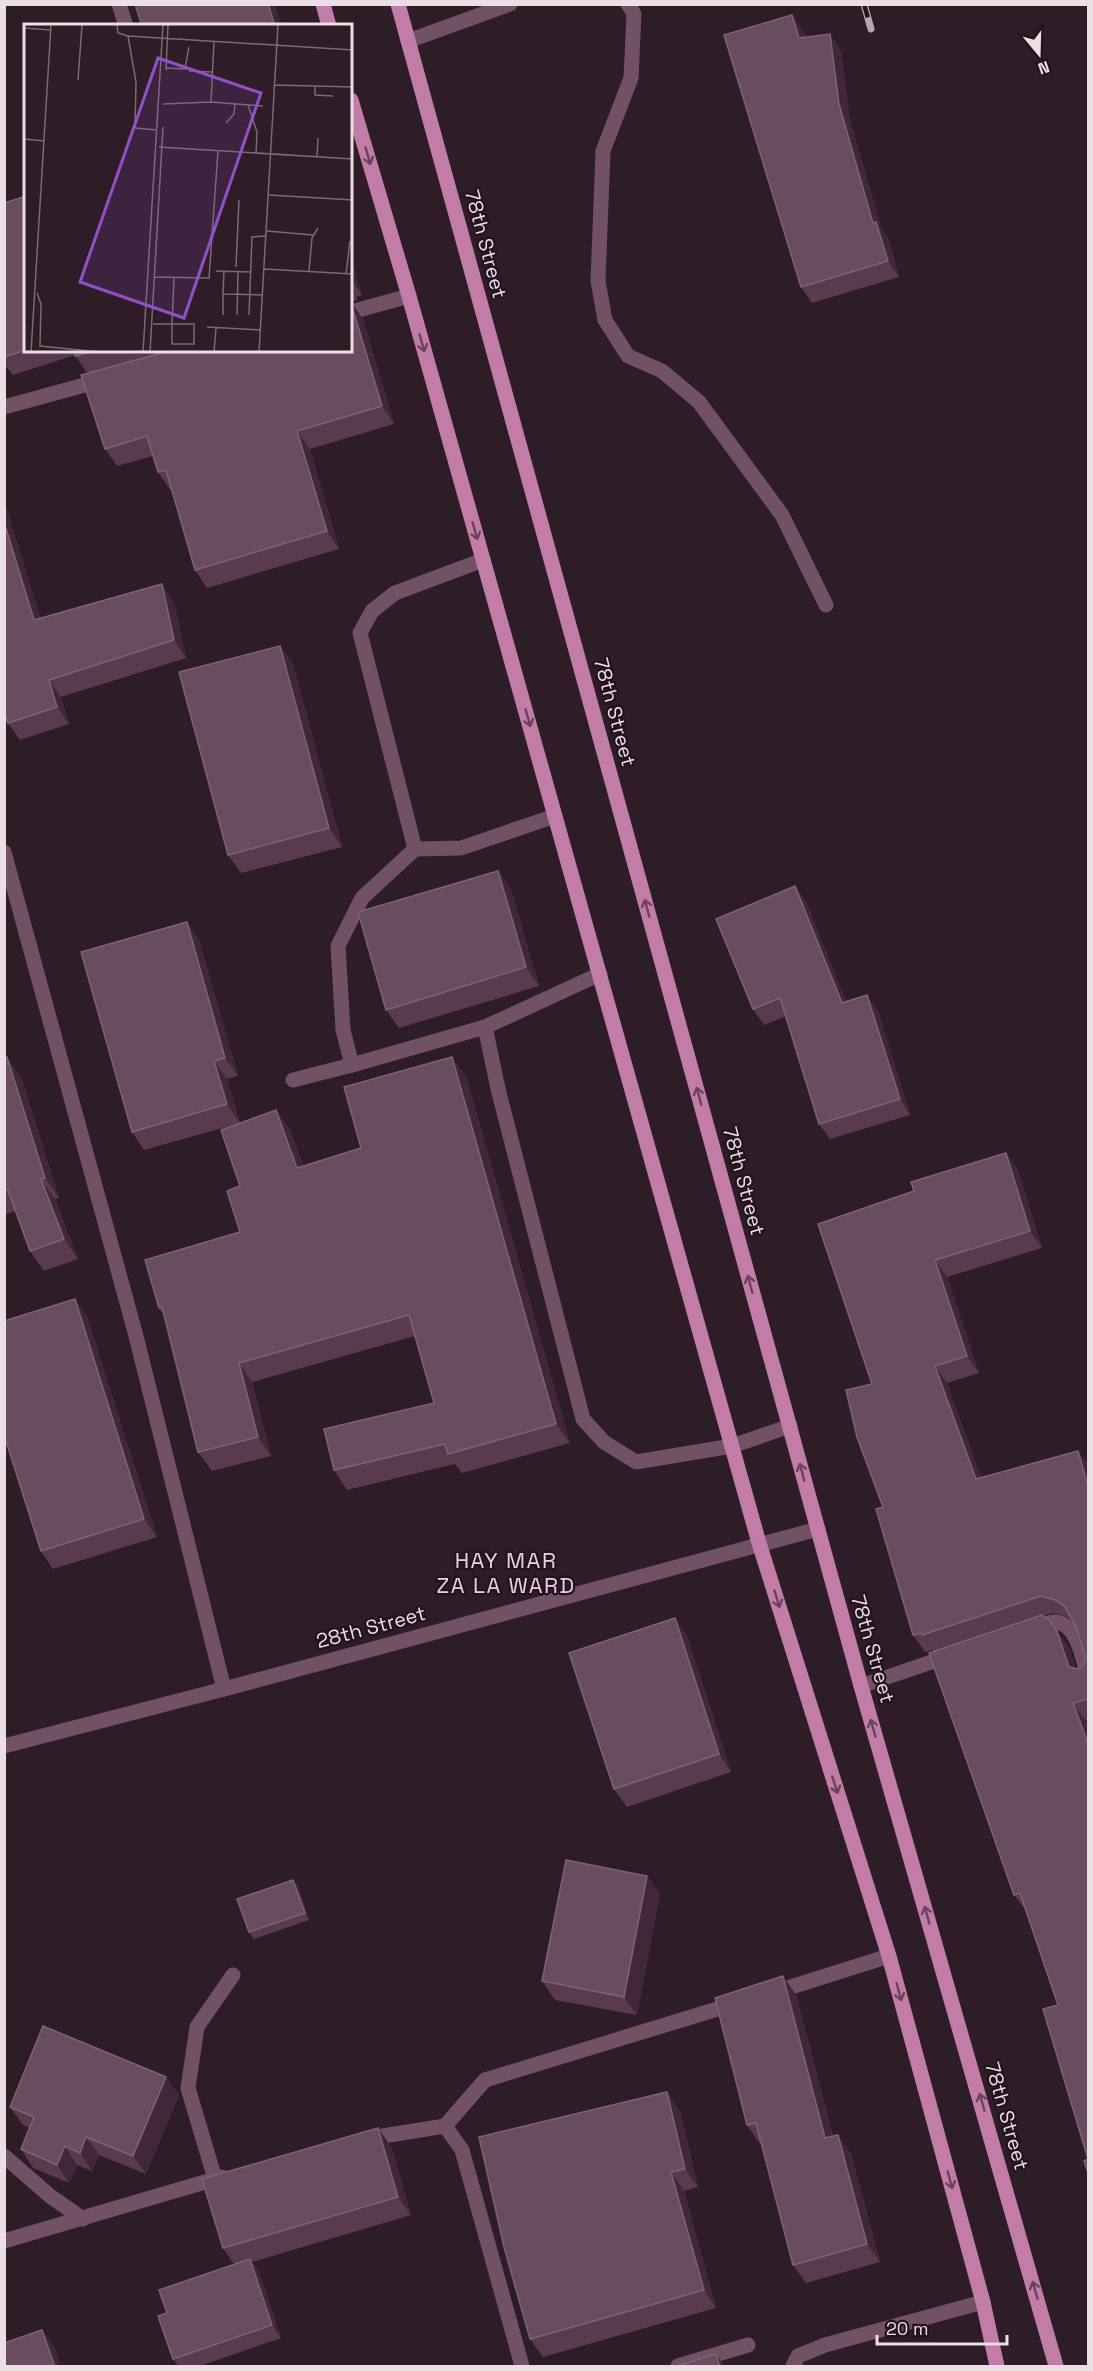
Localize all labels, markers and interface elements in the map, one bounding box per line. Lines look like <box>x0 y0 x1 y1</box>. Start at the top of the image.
inset map <box>24 24 352 352</box>
north arrow <box>1009 24 1069 84</box>
text: N <box>1035 56 1052 79</box>
one-way arrow <box>363 146 374 165</box>
street label: 78th Street <box>459 187 513 301</box>
one-way arrow <box>417 333 428 352</box>
one-way arrow <box>469 521 481 540</box>
street label: 78th Street <box>588 655 642 769</box>
one-way arrow <box>522 709 534 728</box>
one-way arrow <box>641 899 652 918</box>
one-way arrow <box>692 1087 704 1106</box>
street label: 78th Street <box>717 1124 771 1238</box>
one-way arrow <box>744 1275 756 1294</box>
one-way arrow <box>796 1463 807 1482</box>
district label: HAY MAR ZA LA WARD <box>437 1546 576 1599</box>
one-way arrow <box>772 1589 783 1608</box>
street label: 78th Street <box>845 1592 901 1706</box>
street label: 28th Street <box>313 1600 429 1654</box>
one-way arrow <box>867 1719 878 1738</box>
one-way arrow <box>830 1775 841 1794</box>
one-way arrow <box>921 1906 933 1925</box>
one-way arrow <box>893 1982 905 2001</box>
street label: 78th Street <box>979 2059 1035 2173</box>
one-way arrow <box>976 2093 987 2112</box>
one-way arrow <box>945 2170 956 2189</box>
one-way arrow <box>1028 2281 1040 2300</box>
scale bar <box>877 2308 1008 2346</box>
text: 20 m <box>886 2317 929 2340</box>

